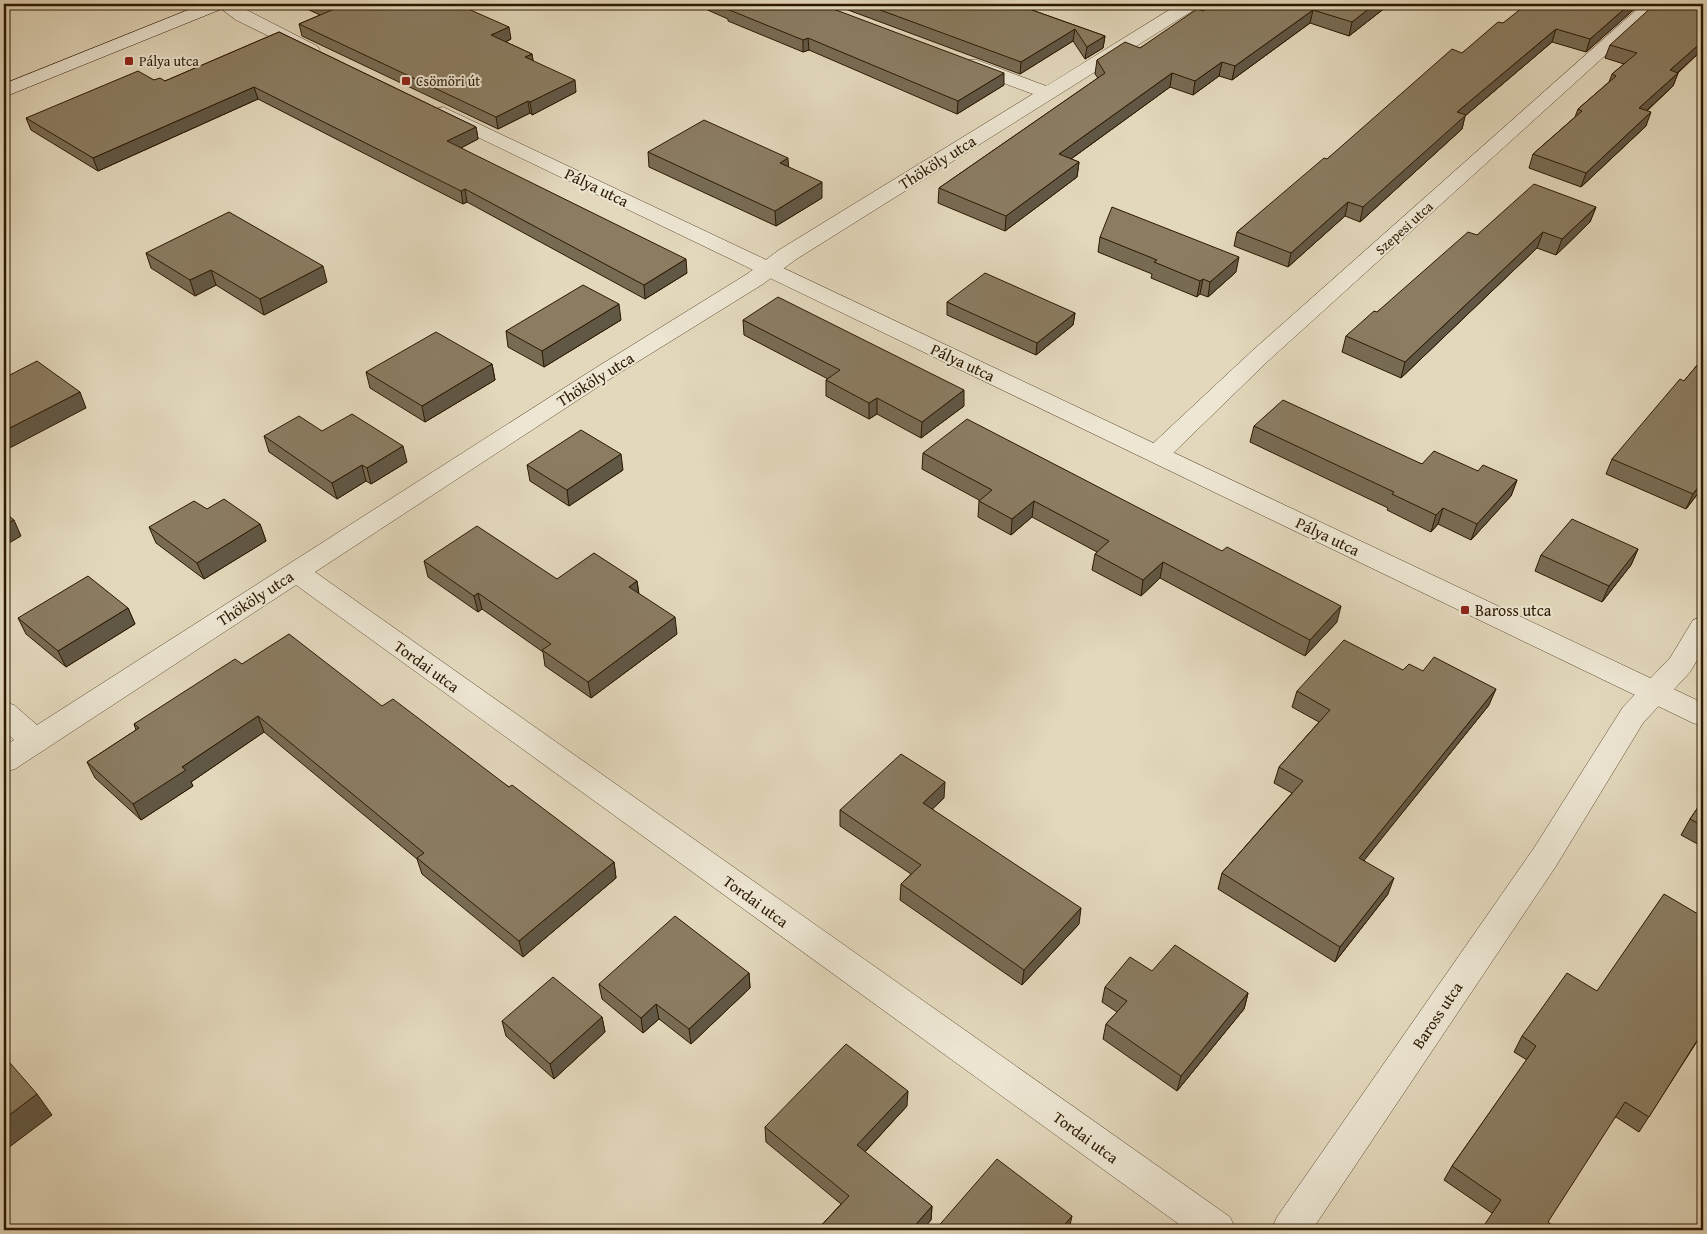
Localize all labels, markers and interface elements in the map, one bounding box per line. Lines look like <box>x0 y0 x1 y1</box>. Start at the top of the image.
place label: Pálya utca <box>139 51 199 71</box>
marker: Pálya utca <box>123 55 135 67</box>
place label: Csömöri út <box>416 71 480 91</box>
marker: Csömöri út <box>400 75 412 87</box>
street label: Thököly utca <box>894 128 981 195</box>
street label: Pálya utca <box>561 161 633 213</box>
street label: Szepesi utca <box>1371 196 1438 259</box>
street label: Pálya utca <box>927 337 999 388</box>
street label: Thököly utca <box>552 345 639 412</box>
street label: Pálya utca <box>1292 510 1364 562</box>
street label: Thököly utca <box>212 564 299 632</box>
place label: Baross utca <box>1475 598 1552 622</box>
marker: Baross utca <box>1459 604 1471 616</box>
street label: Tordai utca <box>389 634 465 698</box>
street label: Tordai utca <box>718 869 794 933</box>
street label: Baross utca <box>1406 976 1469 1053</box>
street label: Tordai utca <box>1048 1105 1124 1169</box>

